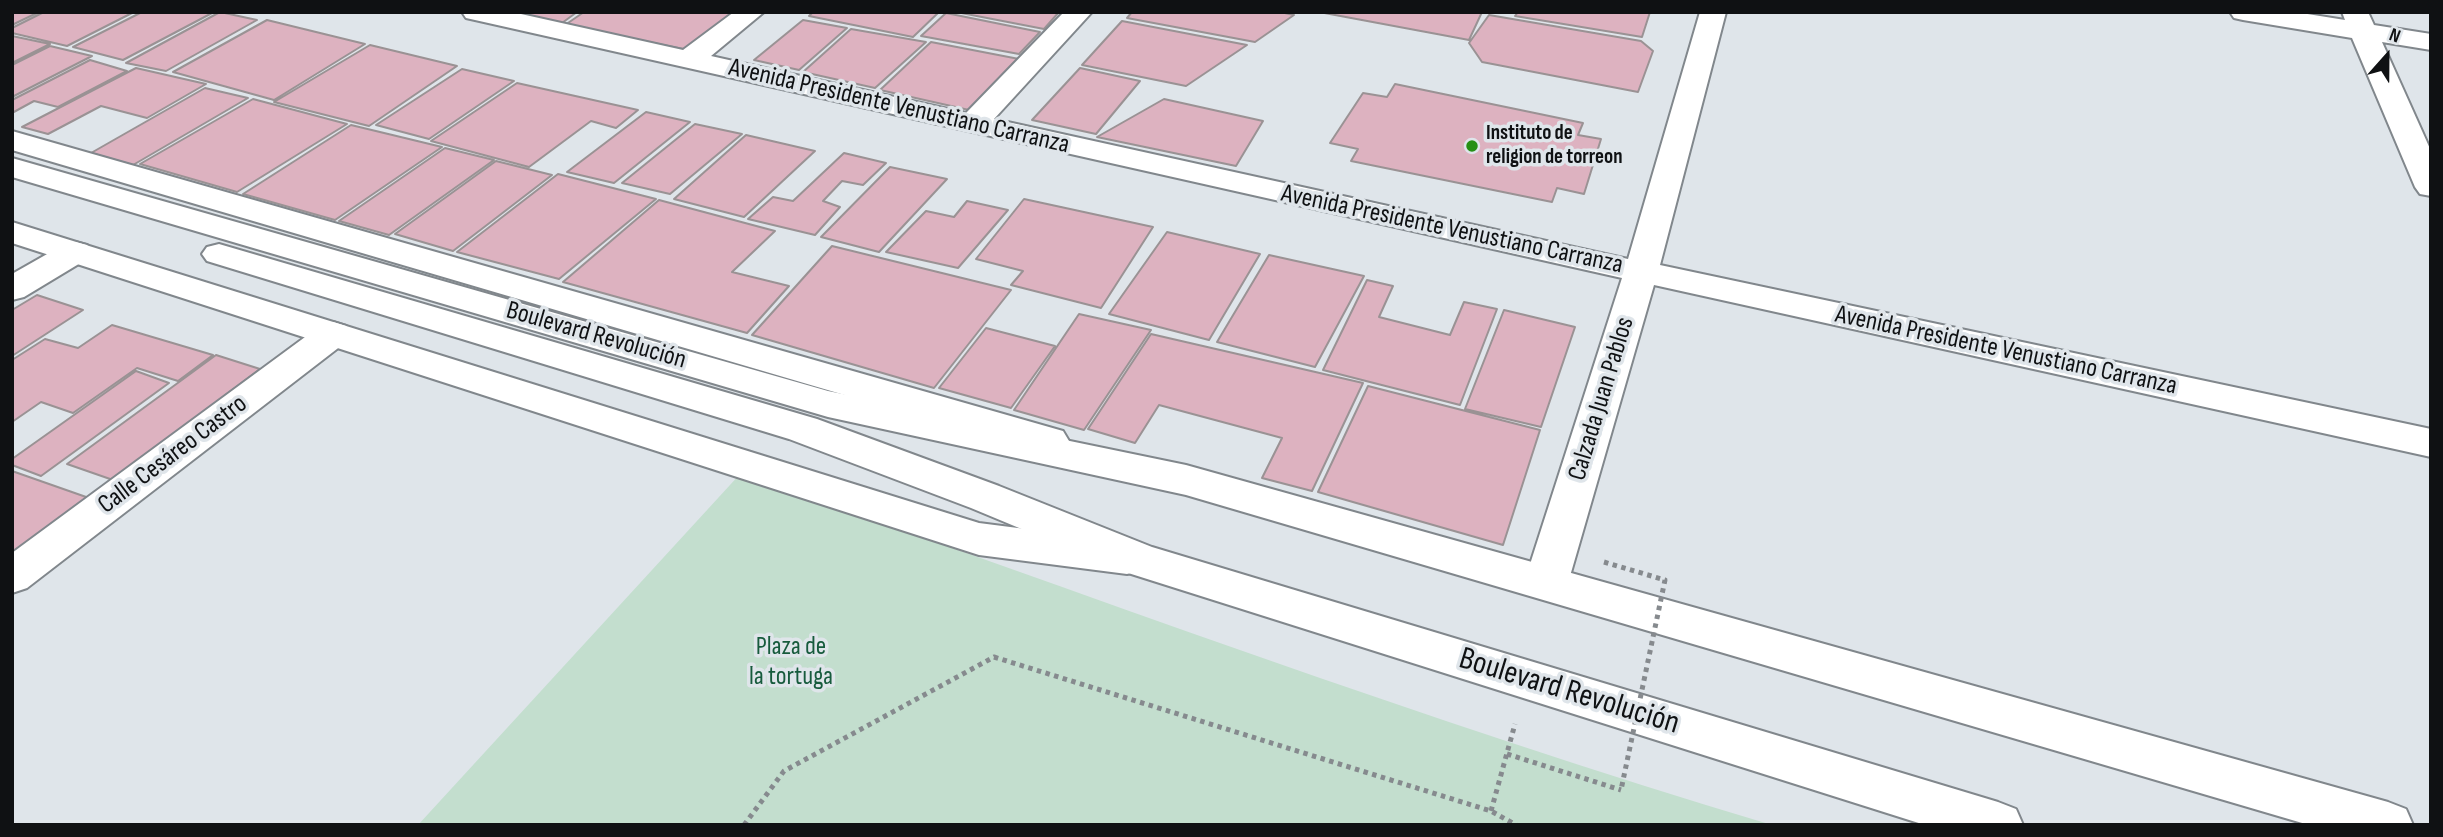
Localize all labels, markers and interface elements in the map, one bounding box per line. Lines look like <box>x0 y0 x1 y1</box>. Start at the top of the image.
north arrow <box>2352 21 2422 91</box>
text: N <box>2386 23 2404 48</box>
street label: Avenida Presidente Venustiano Carranza <box>726 53 1072 161</box>
place label: Instituto de religion de torreon <box>1486 121 1623 171</box>
marker: Instituto de religion de torreon <box>1464 138 1480 154</box>
street label: Avenida Presidente Venustiano Carranza <box>1278 179 1626 281</box>
street label: Boulevard Revolución <box>503 295 689 377</box>
street label: Avenida Presidente Venustiano Carranza <box>1832 300 2180 402</box>
street label: Calzada Juan Pablos <box>1562 314 1642 484</box>
street label: Calle Cesáreo Castro <box>92 389 254 521</box>
park label: Plaza de la tortuga <box>749 631 833 692</box>
street label: Boulevard Revolución <box>1454 640 1684 744</box>

